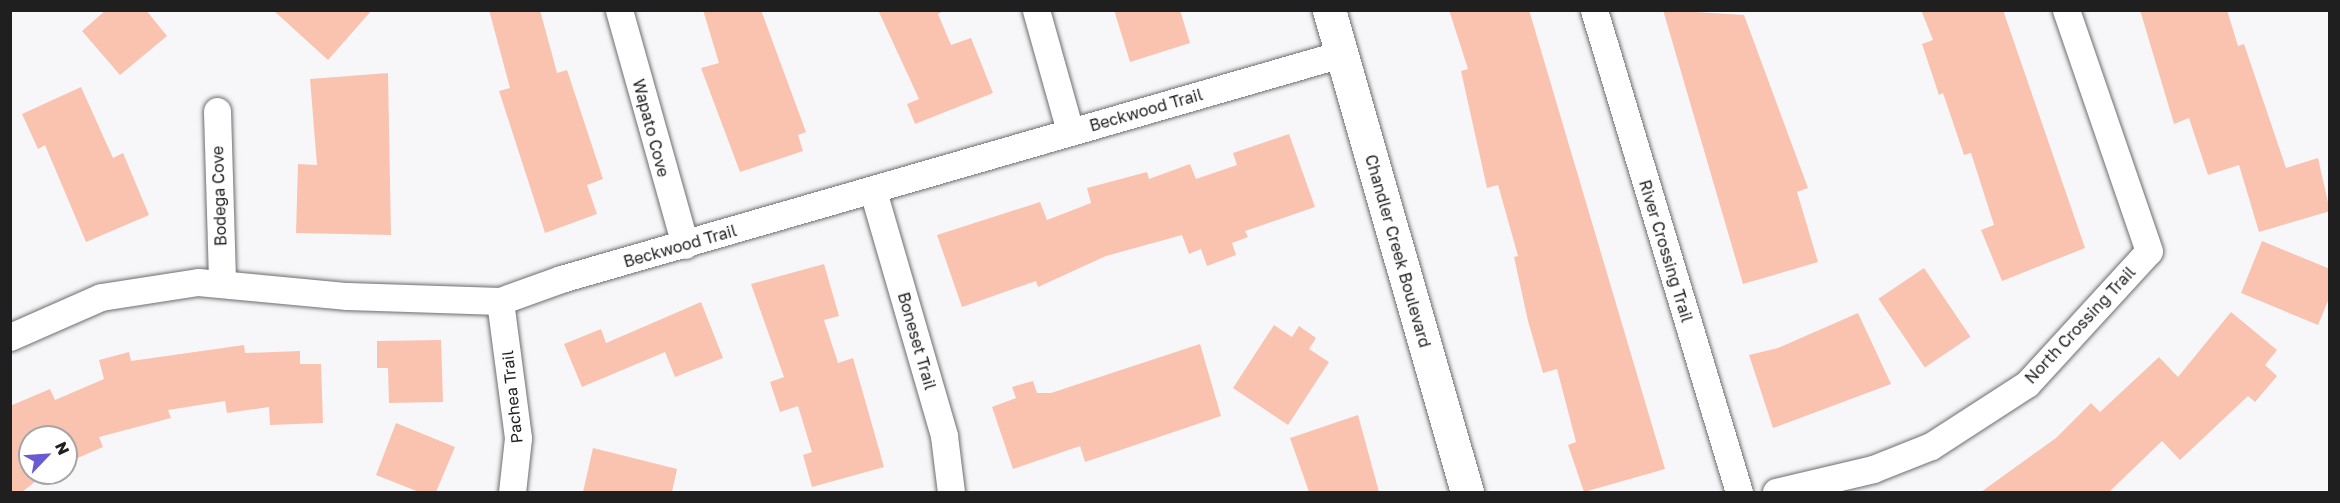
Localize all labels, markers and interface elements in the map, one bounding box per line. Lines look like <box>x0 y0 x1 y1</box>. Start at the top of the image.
street label: Wapato Cove <box>629 77 673 179</box>
street label: Beckwood Trail <box>1087 85 1205 135</box>
street label: Bodega Cove <box>208 145 230 247</box>
street label: Chandler Creek Boulevard <box>1361 152 1435 350</box>
street label: River Crossing Trail <box>1635 178 1697 324</box>
street label: Beckwood Trail <box>621 221 739 271</box>
street label: North Crossing Trail <box>2021 262 2139 388</box>
street label: Boneset Trail <box>894 290 940 392</box>
street label: Pachea Trail <box>498 350 526 444</box>
north arrow <box>18 425 78 485</box>
text: N <box>51 438 74 458</box>

